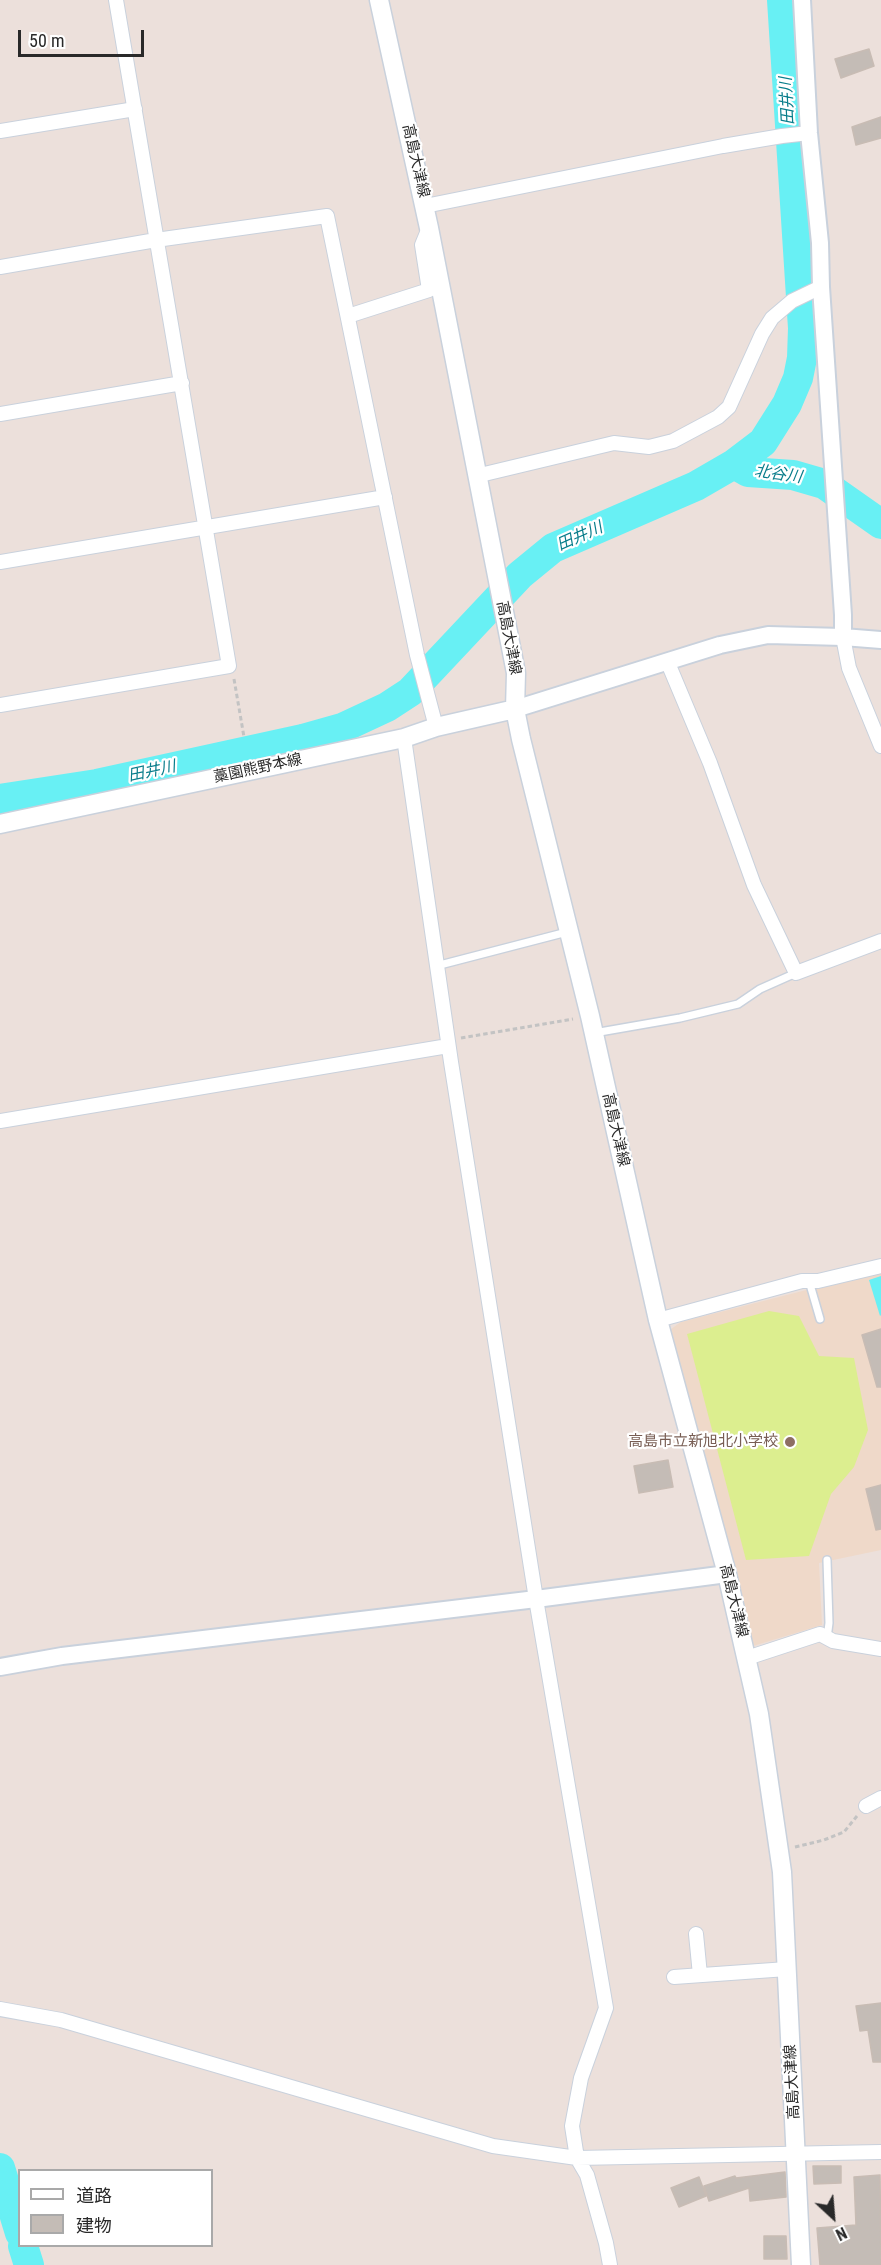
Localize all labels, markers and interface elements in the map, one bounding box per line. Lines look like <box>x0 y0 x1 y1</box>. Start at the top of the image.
scale bar <box>21 18 147 56</box>
text: 50 m <box>29 30 64 51</box>
water label: 田井川 <box>777 77 799 125</box>
street label: 高島大津線 <box>398 122 432 200</box>
water label: 北谷川 <box>753 462 803 488</box>
water label: 田井川 <box>554 518 606 556</box>
street label: 高島大津線 <box>492 599 524 677</box>
street label: 藁園熊野本線 <box>212 751 304 787</box>
water label: 田井川 <box>127 758 177 786</box>
street label: 高島大津線 <box>598 1091 632 1169</box>
place label: 高島市立新旭北小学校 <box>628 1433 778 1451</box>
marker: 高島市立新旭北小学校 <box>783 1435 797 1449</box>
street label: 高島大津線 <box>715 1562 751 1640</box>
street label: 高島大津線 <box>782 2044 804 2120</box>
legend <box>18 2169 213 2247</box>
text: 道路 <box>76 2185 112 2206</box>
north arrow <box>803 2187 863 2247</box>
text: 建物 <box>76 2215 112 2236</box>
text: N <box>833 2223 850 2244</box>

